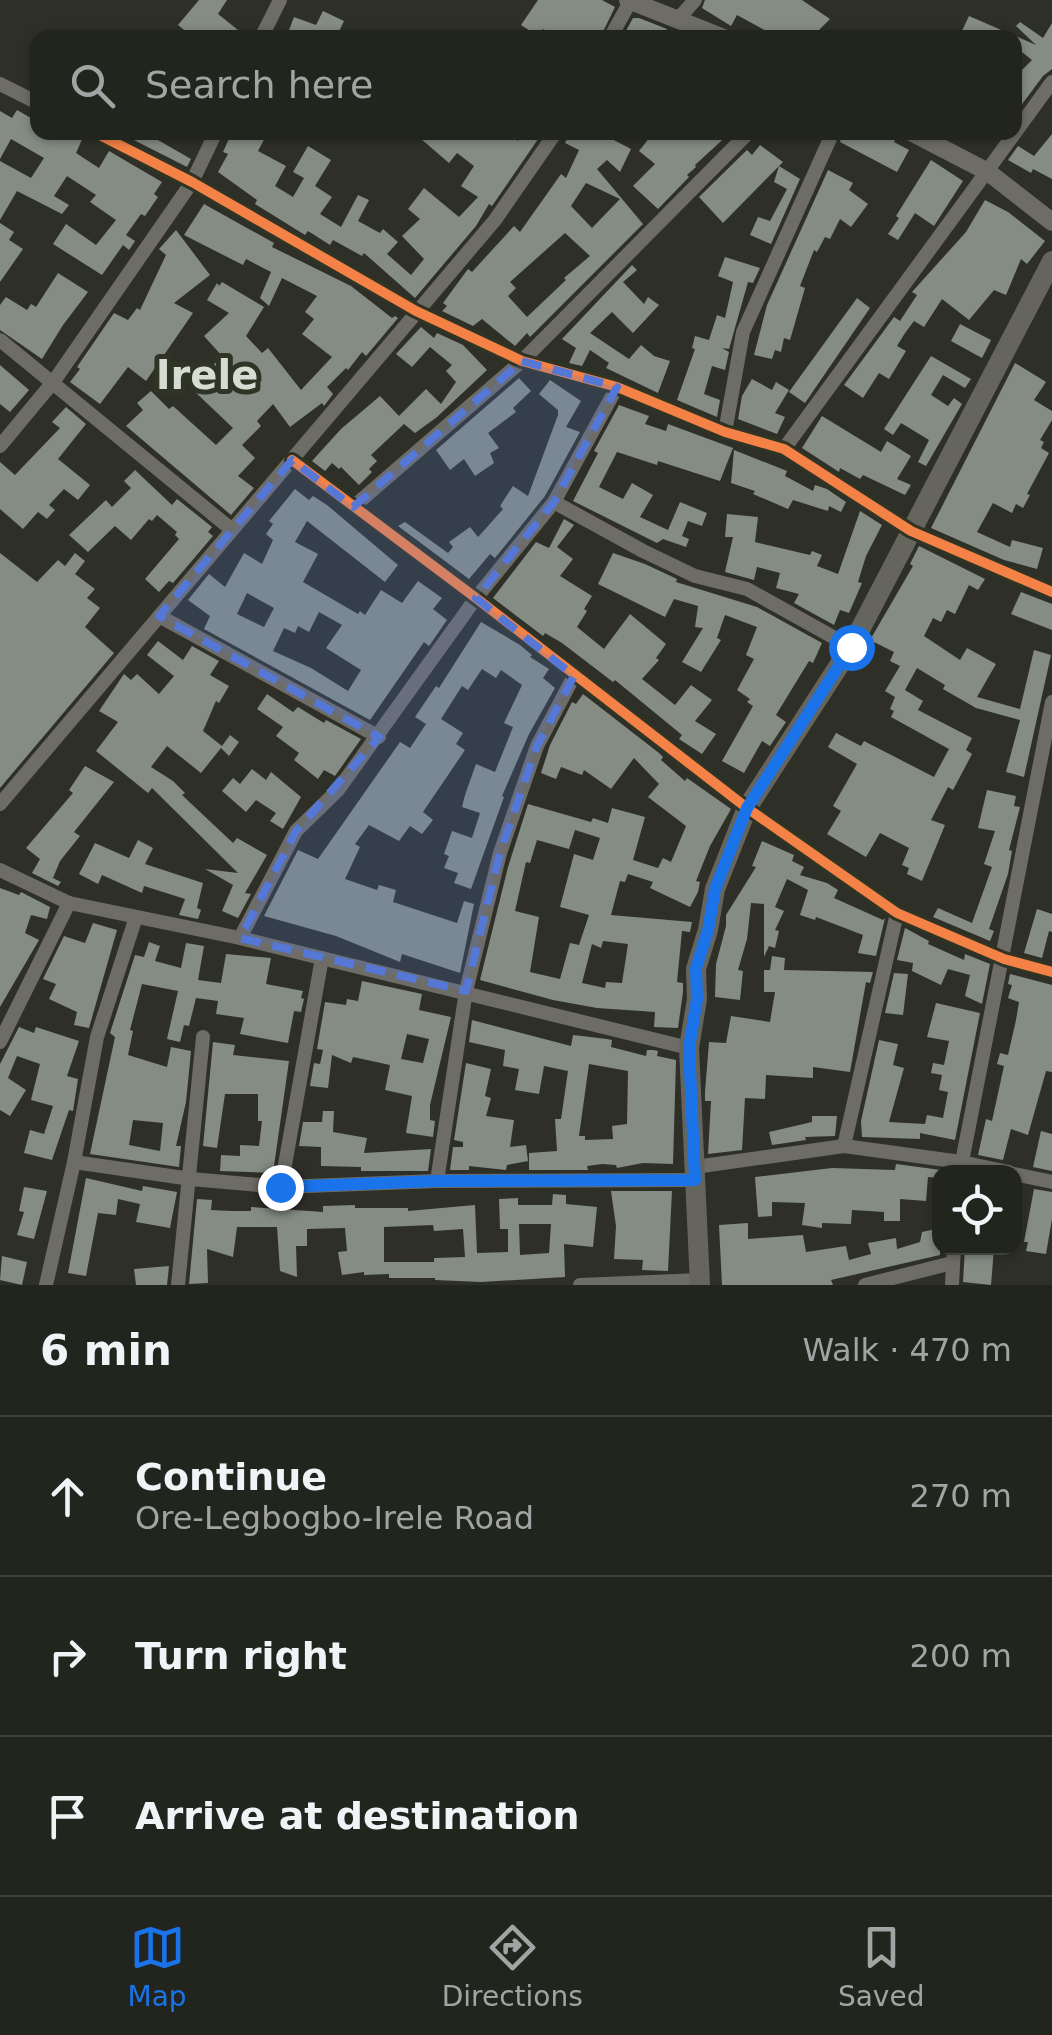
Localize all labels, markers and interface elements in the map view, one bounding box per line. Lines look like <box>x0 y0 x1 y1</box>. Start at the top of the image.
search box <box>30 30 1022 140</box>
icon: search <box>65 58 120 113</box>
text: Search here <box>145 63 373 107</box>
district label: Irele <box>156 352 258 398</box>
route start <box>829 625 875 671</box>
route end <box>258 1165 304 1211</box>
map controls <box>932 1165 1022 1255</box>
button: locate <box>932 1165 1022 1255</box>
text: 6 min <box>40 1326 172 1375</box>
text: Walk · 470 m <box>802 1331 1012 1369</box>
text: Continue <box>135 1455 327 1499</box>
icon: ahead <box>40 1469 95 1524</box>
text: 270 m <box>910 1477 1012 1515</box>
text: Ore-Legbogbo-Irele Road <box>135 1499 534 1537</box>
icon: right <box>40 1629 95 1684</box>
text: Turn right <box>135 1634 347 1678</box>
text: 200 m <box>910 1637 1012 1675</box>
icon: arrive <box>40 1789 95 1844</box>
text: Arrive at destination <box>135 1794 580 1838</box>
tab: Map <box>128 1920 187 2013</box>
tab: Directions <box>442 1920 583 2013</box>
tab: Saved <box>838 1920 924 2013</box>

